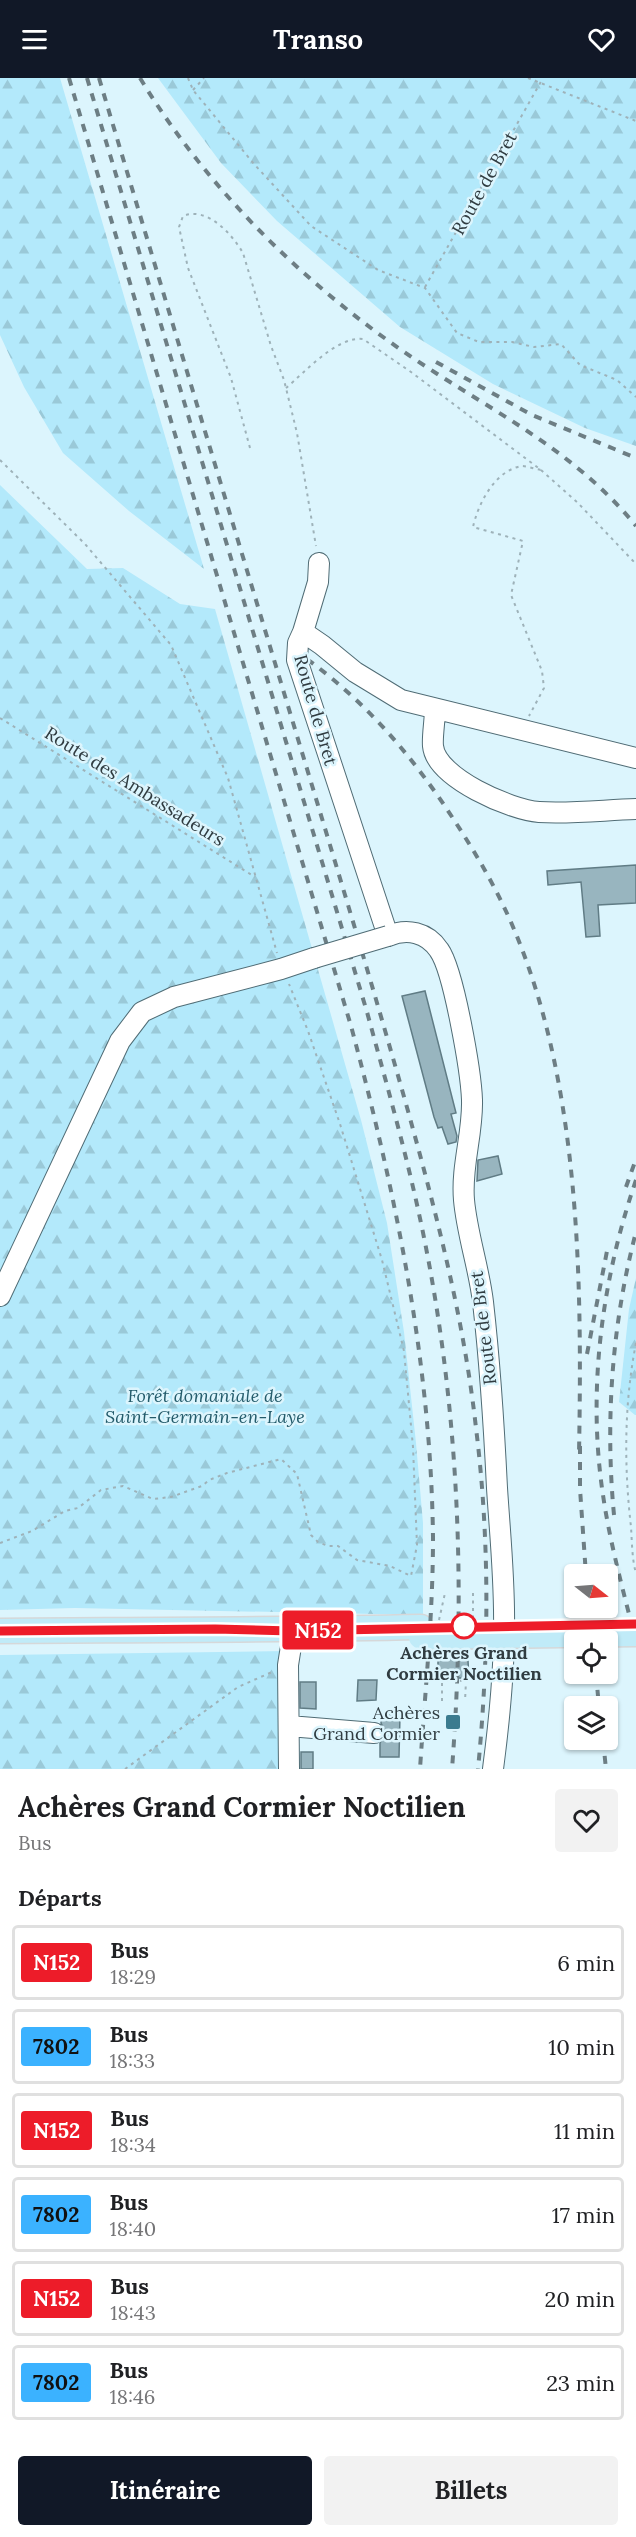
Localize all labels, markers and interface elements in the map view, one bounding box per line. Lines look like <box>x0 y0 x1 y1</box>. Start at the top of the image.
text: Transo <box>273 22 363 56</box>
icon: menu <box>18 23 51 56</box>
icon: heart <box>585 23 618 56</box>
street label: Route de Bret <box>446 127 522 239</box>
street label: Route de Bret <box>289 652 343 768</box>
street label: Route des Ambassadeurs <box>41 721 229 851</box>
street label: Route de Bret <box>465 1270 501 1386</box>
park label: Forêt domaniale de Saint-Germain-en-Laye <box>105 1384 305 1428</box>
north arrow <box>564 1564 618 1618</box>
map controls <box>564 1564 618 1750</box>
line badge: N152 <box>276 1610 360 1650</box>
marker: Achères Grand Cormier Noctilien <box>451 1613 477 1639</box>
text: N152 <box>294 1617 342 1644</box>
button: locate <box>564 1630 618 1684</box>
place label: Achères Grand Cormier Noctilien <box>386 1641 542 1685</box>
button: layers <box>564 1696 618 1750</box>
place label: Achères Grand Cormier <box>313 1701 440 1745</box>
marker: Achères Grand Cormier <box>444 1713 462 1731</box>
text: Achères Grand Cormier Noctilien <box>18 1789 466 1825</box>
button: heart <box>555 1789 618 1852</box>
text: Bus <box>18 1830 52 1855</box>
text: Départs <box>18 1884 102 1912</box>
text: Bus <box>110 1936 149 1964</box>
text: N152 <box>33 1949 80 1976</box>
text: 6 min <box>557 1949 615 1977</box>
text: 18:29 <box>110 1964 156 1989</box>
text: Bus <box>109 2020 148 2048</box>
text: 7802 <box>33 2033 79 2060</box>
text: 10 min <box>548 2033 615 2061</box>
text: 18:33 <box>109 2048 155 2073</box>
text: Bus <box>110 2104 149 2132</box>
text: N152 <box>33 2117 80 2144</box>
text: 11 min <box>554 2117 615 2145</box>
text: 18:34 <box>110 2132 156 2157</box>
text: Bus <box>109 2188 148 2216</box>
text: 7802 <box>33 2201 79 2228</box>
text: 17 min <box>552 2201 615 2229</box>
text: 18:40 <box>109 2216 156 2241</box>
text: Bus <box>110 2272 149 2300</box>
text: N152 <box>33 2285 80 2312</box>
text: 20 min <box>545 2285 615 2313</box>
text: 18:43 <box>110 2300 156 2325</box>
text: Bus <box>109 2356 148 2384</box>
text: 7802 <box>33 2369 79 2396</box>
text: 23 min <box>546 2369 615 2397</box>
text: 18:46 <box>109 2384 155 2409</box>
button: Itinéraire <box>18 2456 312 2525</box>
button: Billets <box>324 2456 618 2525</box>

